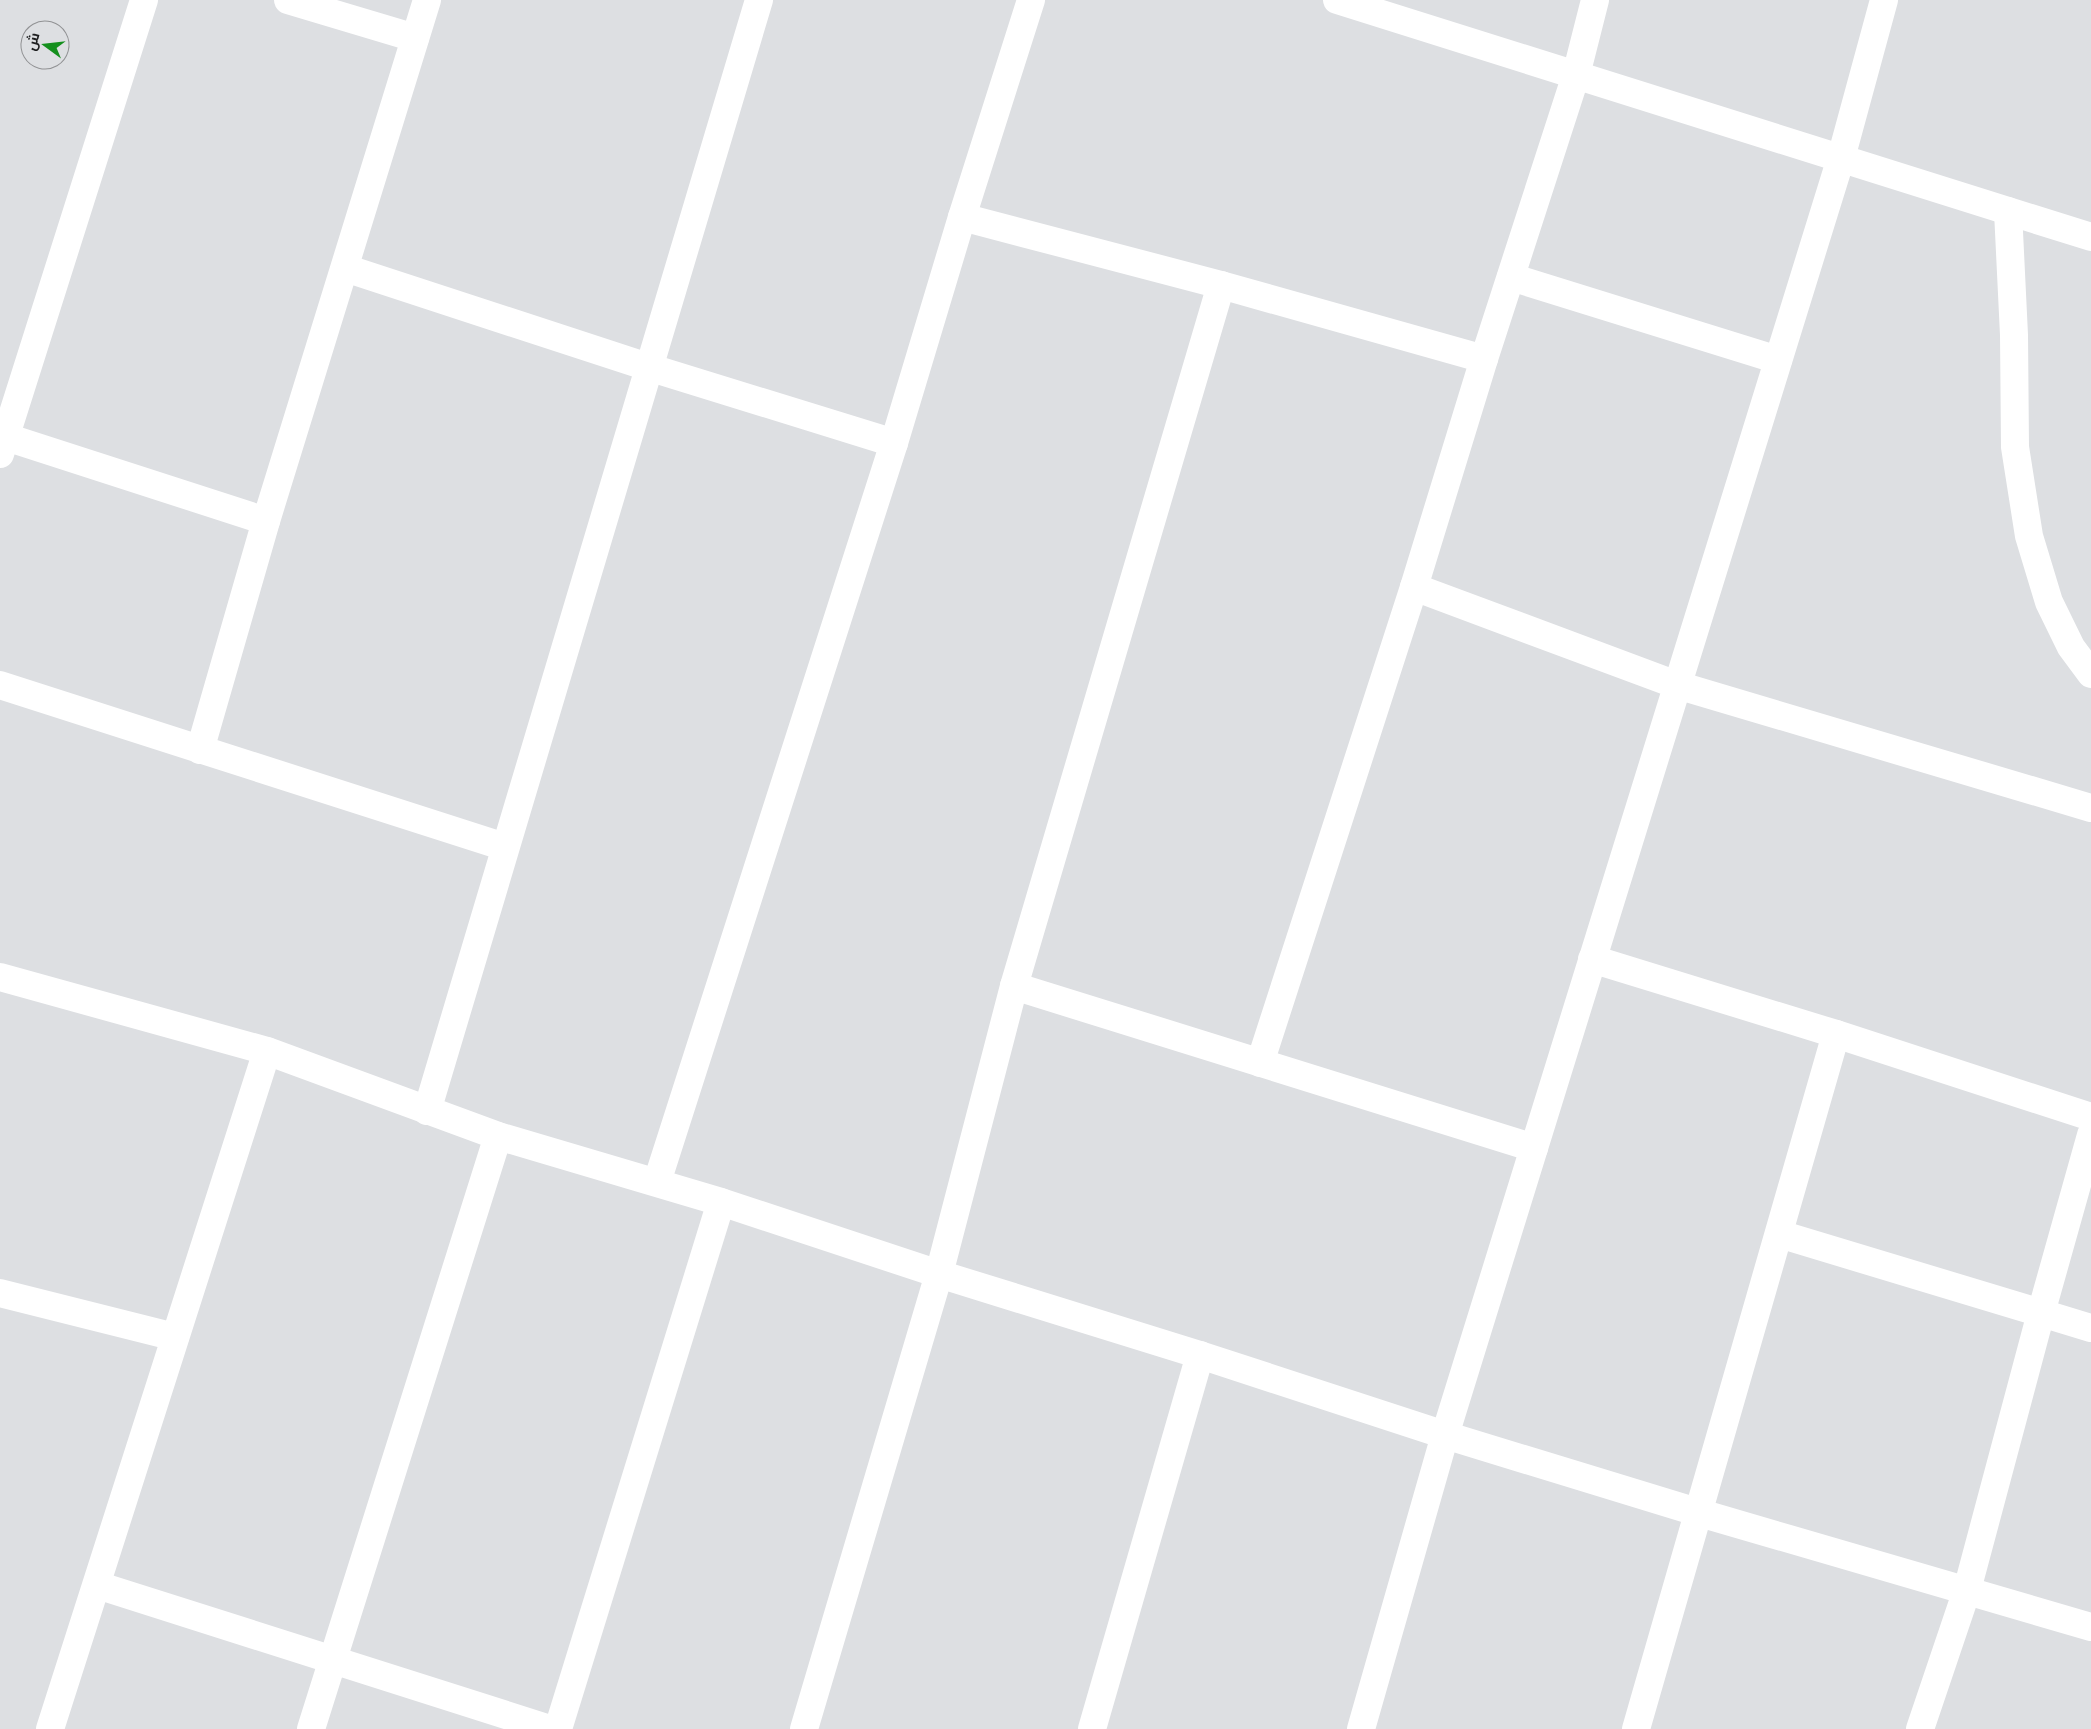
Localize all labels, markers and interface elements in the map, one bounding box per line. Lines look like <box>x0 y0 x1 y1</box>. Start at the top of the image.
north arrow <box>20 20 70 70</box>
text: ش <box>21 31 43 53</box>

